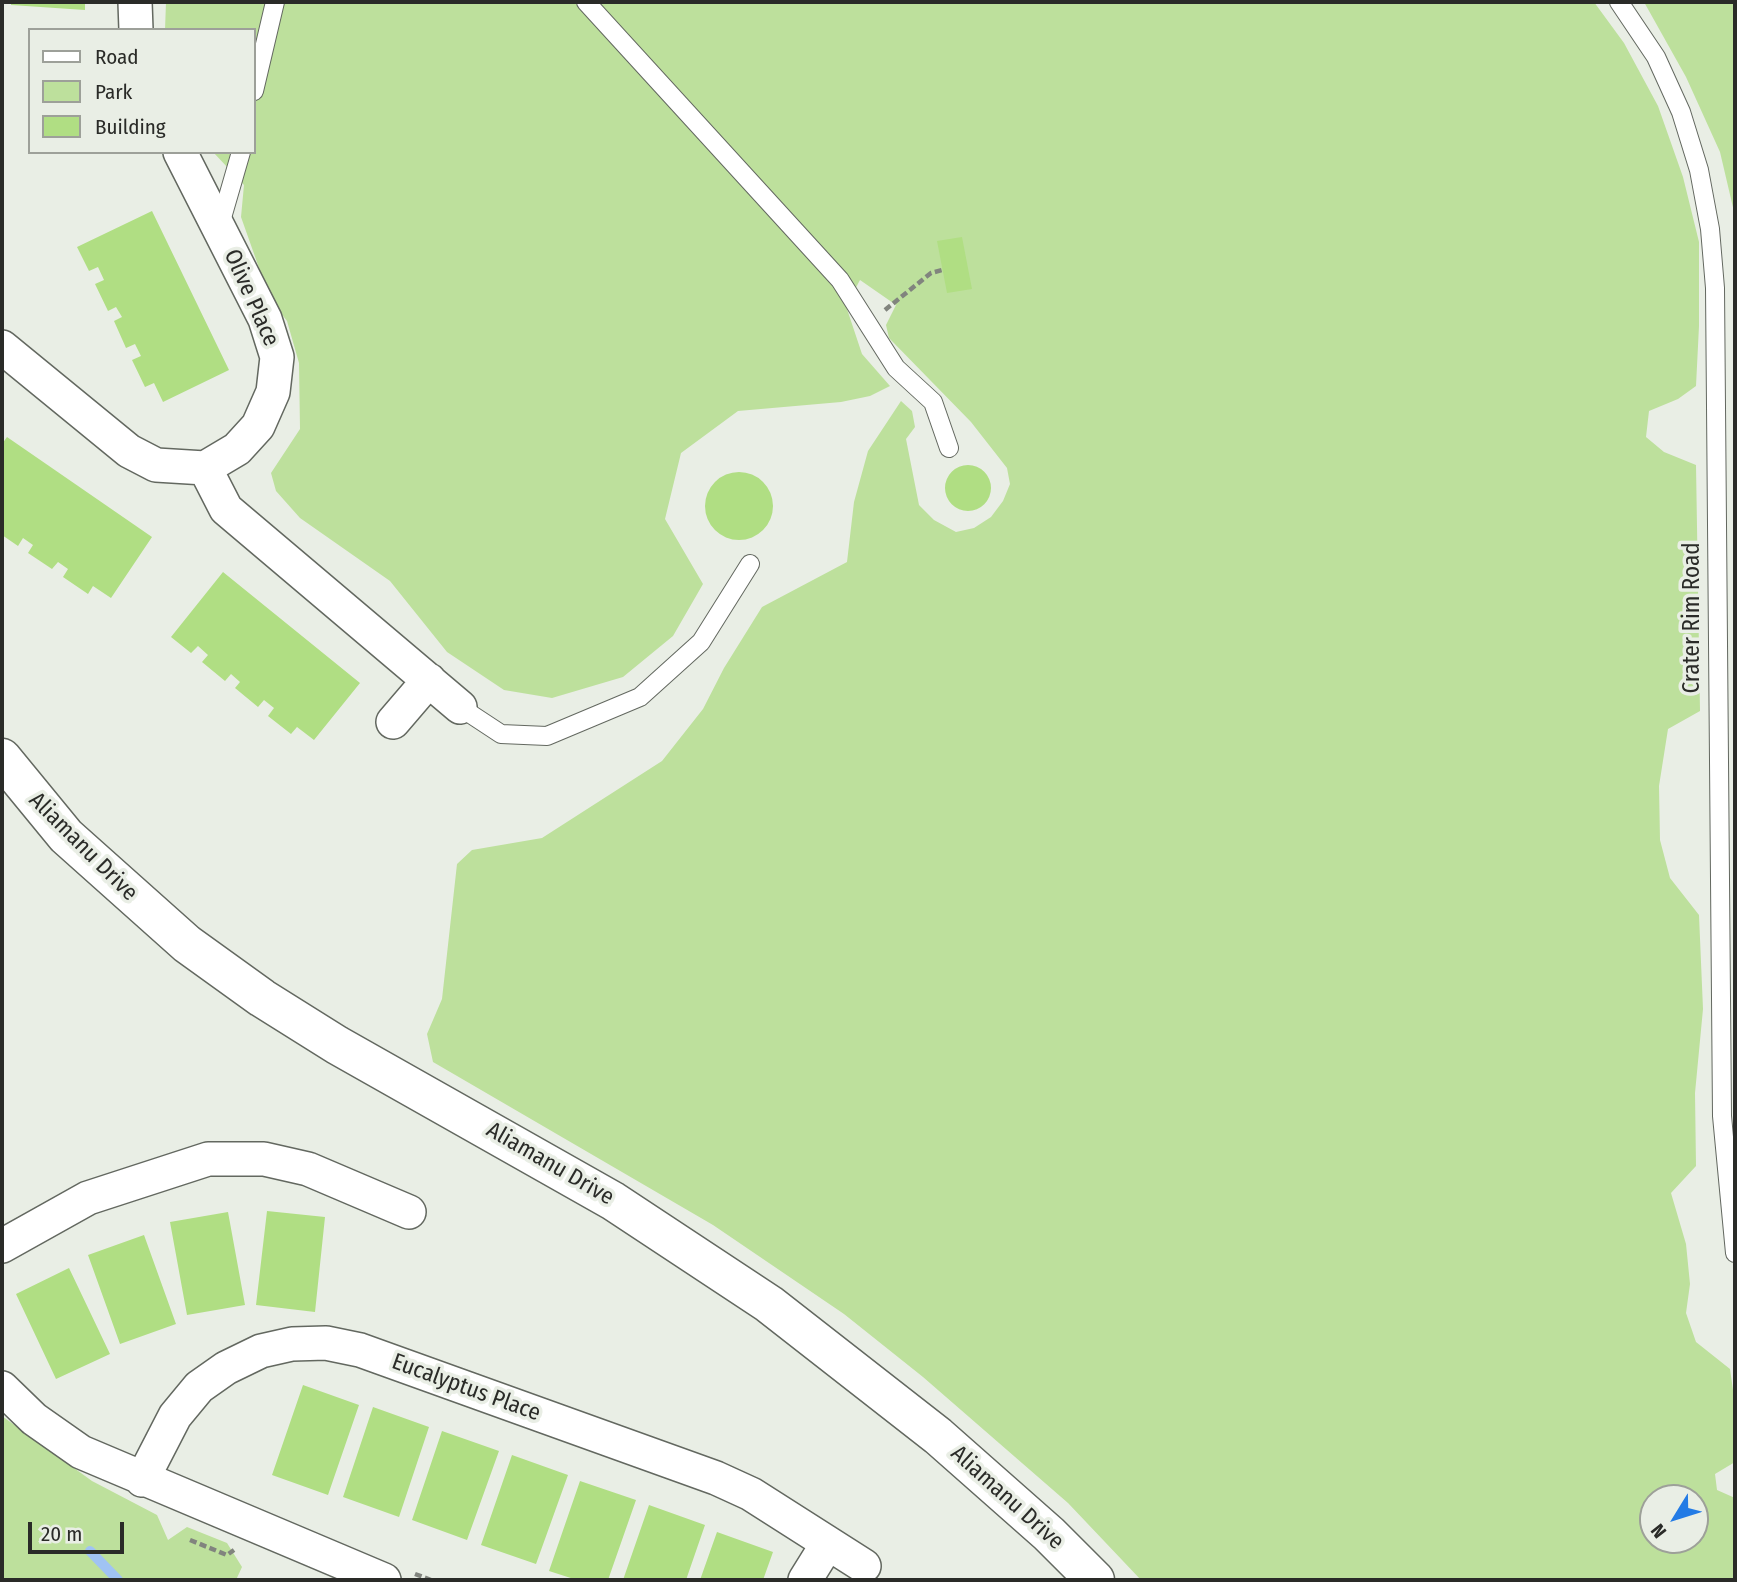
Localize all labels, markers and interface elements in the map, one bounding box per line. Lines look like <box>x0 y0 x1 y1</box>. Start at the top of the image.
legend <box>28 28 256 154</box>
text: Road <box>95 44 139 70</box>
text: Park <box>95 79 132 105</box>
text: Building <box>95 114 166 140</box>
street label: Olive Place <box>217 245 285 351</box>
street label: Crater Rim Road <box>1679 543 1707 693</box>
street label: Aliamanu Drive <box>23 787 143 907</box>
street label: Aliamanu Drive <box>481 1116 619 1212</box>
street label: Eucalyptus Place <box>388 1348 544 1428</box>
street label: Aliamanu Drive <box>945 1440 1069 1556</box>
north arrow <box>1639 1484 1709 1554</box>
scale bar <box>32 1508 128 1552</box>
text: N <box>1646 1519 1671 1543</box>
text: 20 m <box>41 1521 82 1547</box>

